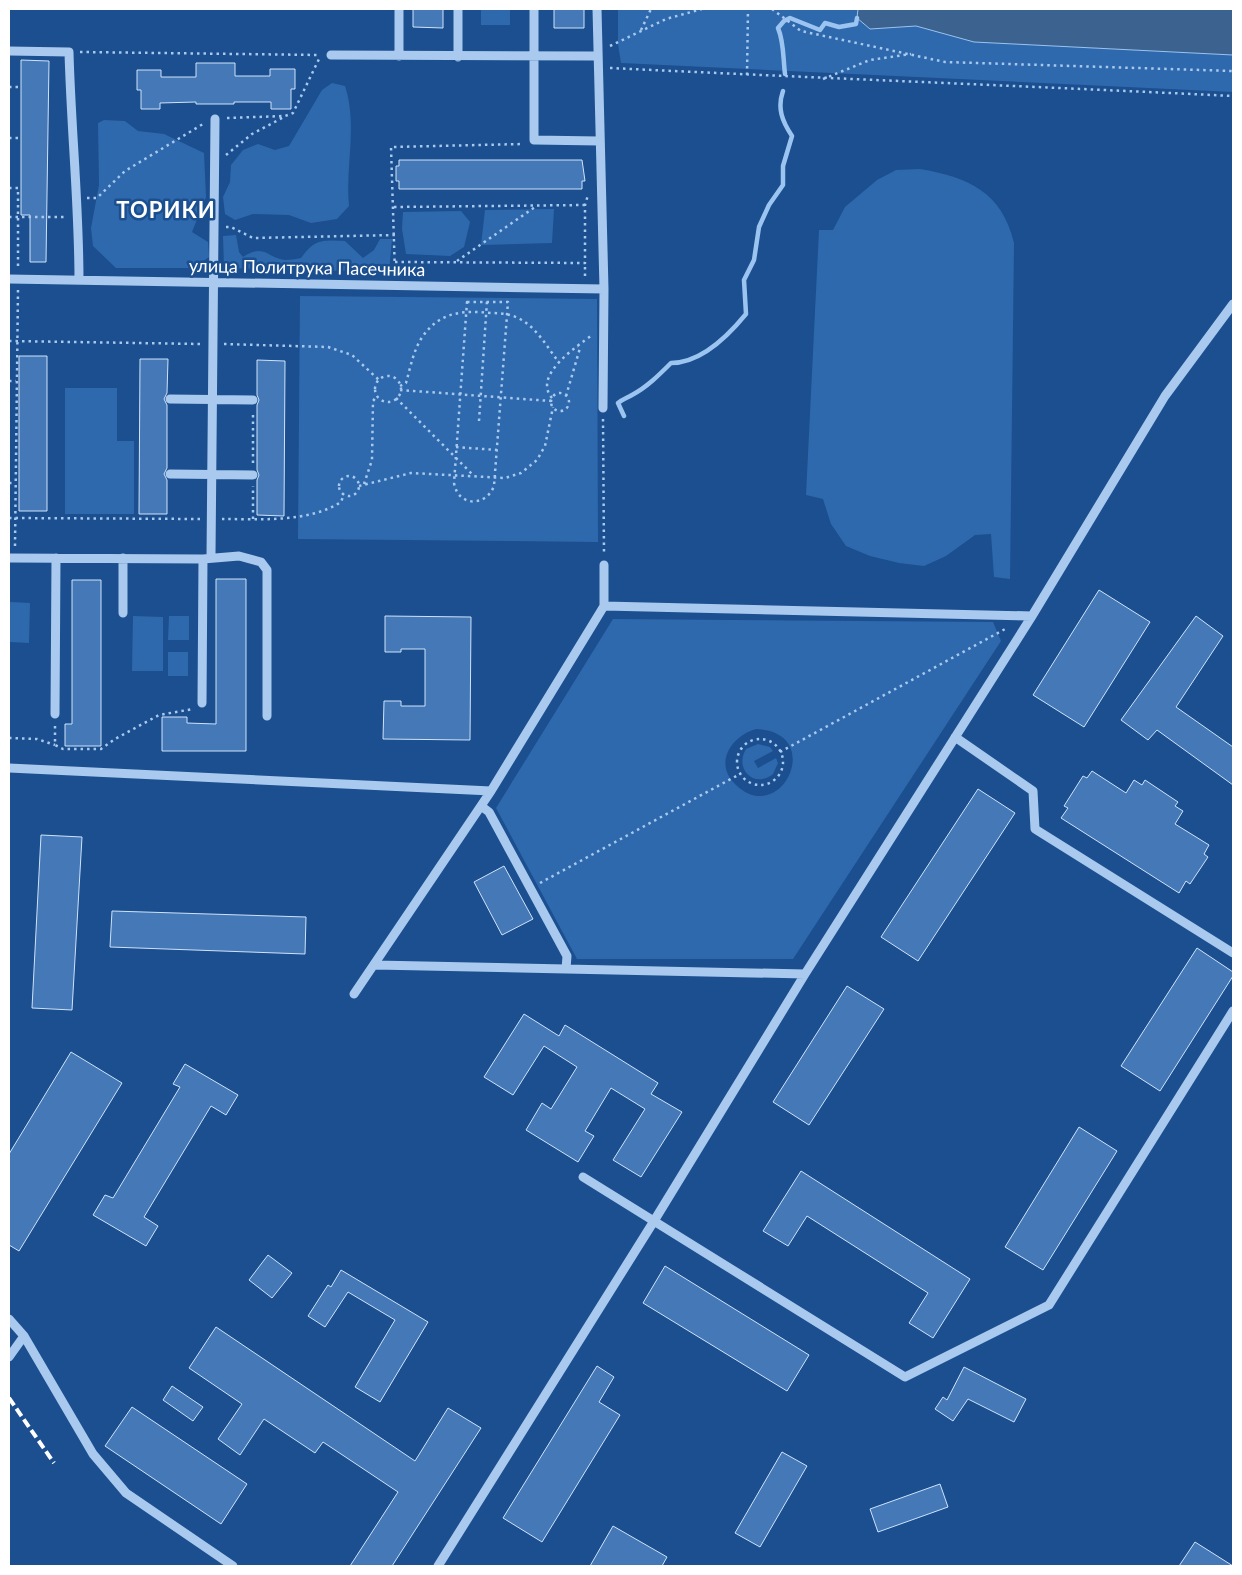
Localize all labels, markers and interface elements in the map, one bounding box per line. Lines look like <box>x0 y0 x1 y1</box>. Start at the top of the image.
district label: ТОРИКИ <box>116 196 216 223</box>
street label: улица Политрука Пасечника <box>189 254 425 280</box>

